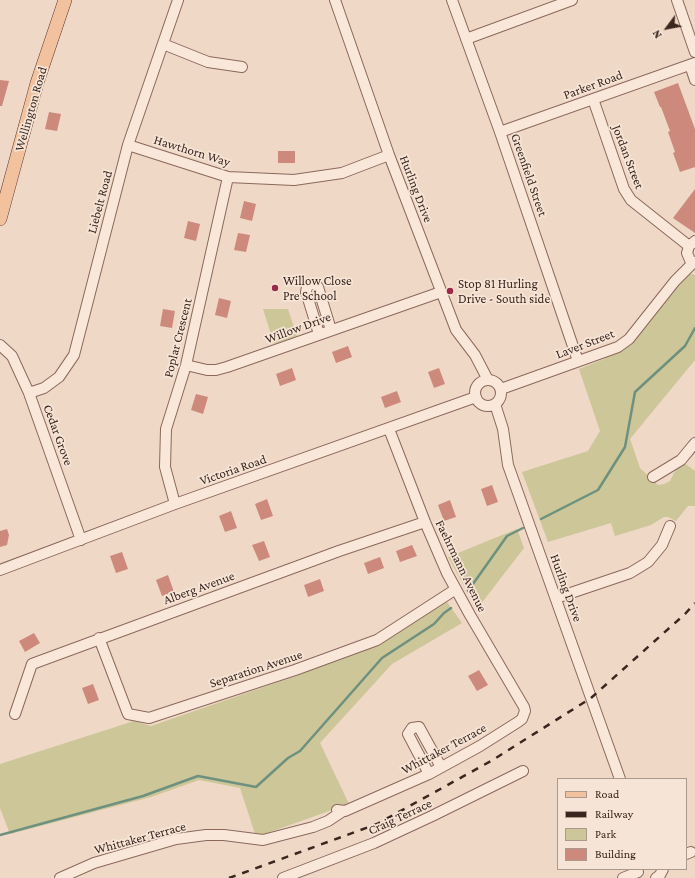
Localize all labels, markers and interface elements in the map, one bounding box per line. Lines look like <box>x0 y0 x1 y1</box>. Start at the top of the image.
north arrow <box>647 8 687 48</box>
text: N <box>650 28 664 41</box>
street label: Wellington Road <box>12 65 50 153</box>
street label: Parker Road <box>561 67 625 103</box>
street label: Jordan Street <box>609 123 647 191</box>
street label: Greenfield Street <box>507 131 551 219</box>
street label: Hawthorn Way <box>152 132 232 170</box>
street label: Hurling Drive <box>396 153 436 225</box>
street label: Liebelt Road <box>84 169 116 235</box>
place label: Willow Close Pre School <box>283 273 352 304</box>
place label: Stop 81 Hurling Drive - South side <box>458 276 550 307</box>
marker: Willow Close Pre School <box>270 283 280 293</box>
marker: Stop 81 Hurling Drive - South side <box>445 286 455 296</box>
street label: Poplar Crescent <box>161 297 195 379</box>
street label: Willow Drive <box>263 309 333 347</box>
street label: Laver Street <box>553 326 617 362</box>
street label: Cedar Grove <box>40 402 76 468</box>
street label: Victoria Road <box>198 451 268 489</box>
street label: Faehrmann Avenue <box>432 517 490 615</box>
street label: Hurling Drive <box>547 552 585 624</box>
street label: Alberg Avenue <box>161 568 237 608</box>
street label: Separation Avenue <box>208 647 304 691</box>
street label: Whittaker Terrace <box>399 720 489 778</box>
legend <box>557 778 687 870</box>
text: Road <box>595 787 619 801</box>
street label: Craig Terrace <box>366 795 434 839</box>
text: Railway <box>595 807 633 821</box>
street label: Whittaker Terrace <box>93 818 187 858</box>
text: Park <box>595 827 616 841</box>
text: Building <box>595 847 636 861</box>

